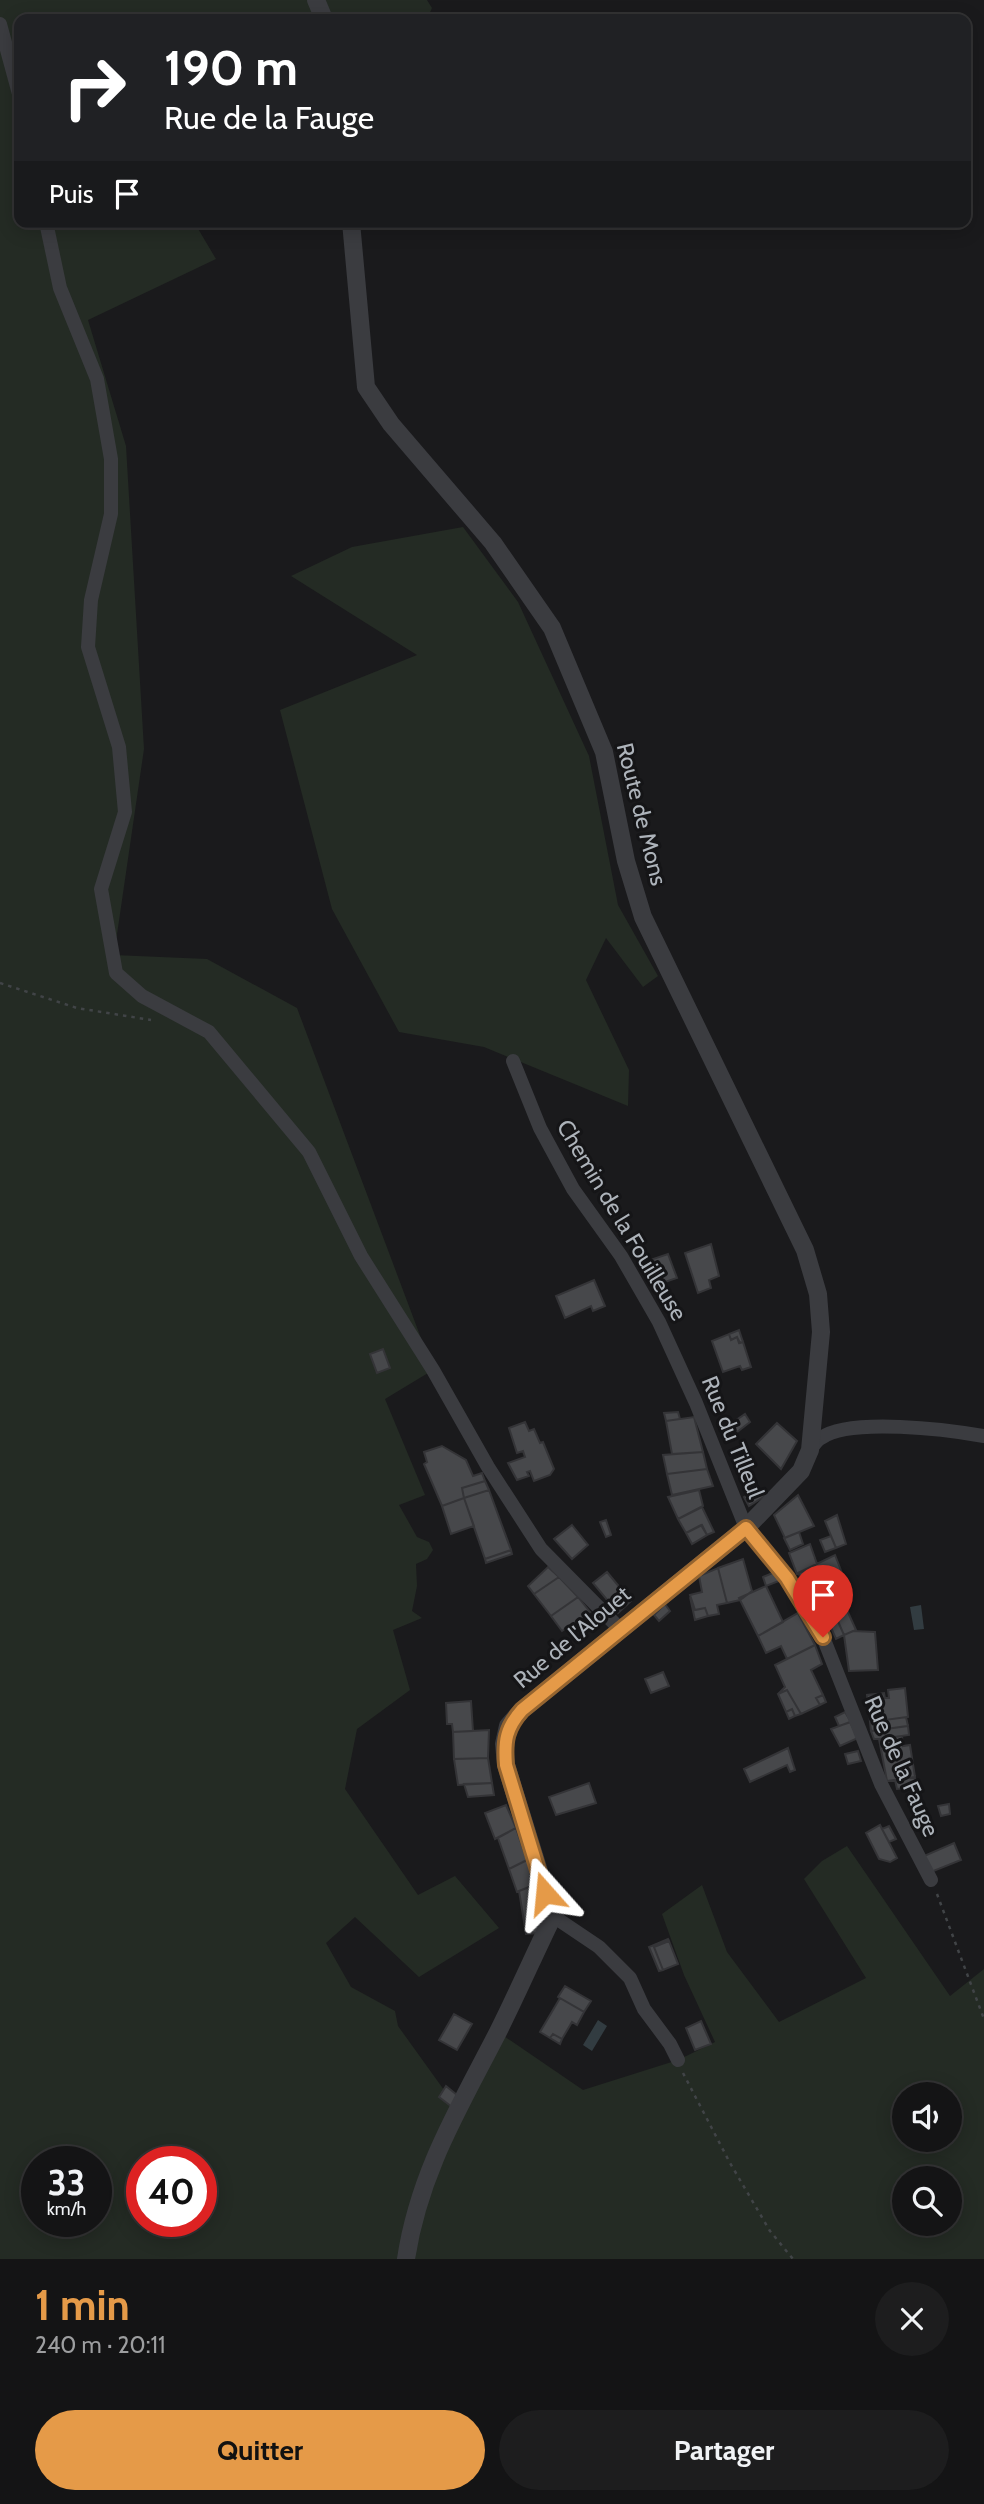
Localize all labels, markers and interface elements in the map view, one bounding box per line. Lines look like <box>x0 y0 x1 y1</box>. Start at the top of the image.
text: 190 m <box>164 38 298 97</box>
icon: right <box>49 42 140 133</box>
text: Rue de la Fauge <box>164 98 374 137</box>
icon: arrive <box>108 175 146 213</box>
text: Puis <box>49 178 94 210</box>
street label: Route de Mons <box>611 740 673 888</box>
street label: Chemin de la Fouilleuse <box>551 1115 693 1326</box>
street label: Rue du Tilleul <box>696 1372 770 1503</box>
pin <box>793 1565 853 1637</box>
icon: arrive <box>804 1576 842 1614</box>
street label: Rue de l'Alouet <box>508 1580 636 1694</box>
street label: Rue de la Fauge <box>859 1691 946 1841</box>
position arrow <box>508 1856 582 1930</box>
map controls <box>892 2082 962 2236</box>
button: sound <box>892 2082 962 2152</box>
speed limit sign: 40 <box>126 2146 217 2237</box>
text: 33 <box>48 2161 85 2204</box>
button: search <box>892 2166 962 2236</box>
text: km/h <box>47 2198 86 2220</box>
text: 1 min <box>35 2279 130 2331</box>
button: close <box>875 2282 949 2356</box>
text: 240 m · 20:11 <box>35 2331 165 2359</box>
button: Quitter <box>35 2410 485 2490</box>
button: Partager <box>499 2410 949 2490</box>

